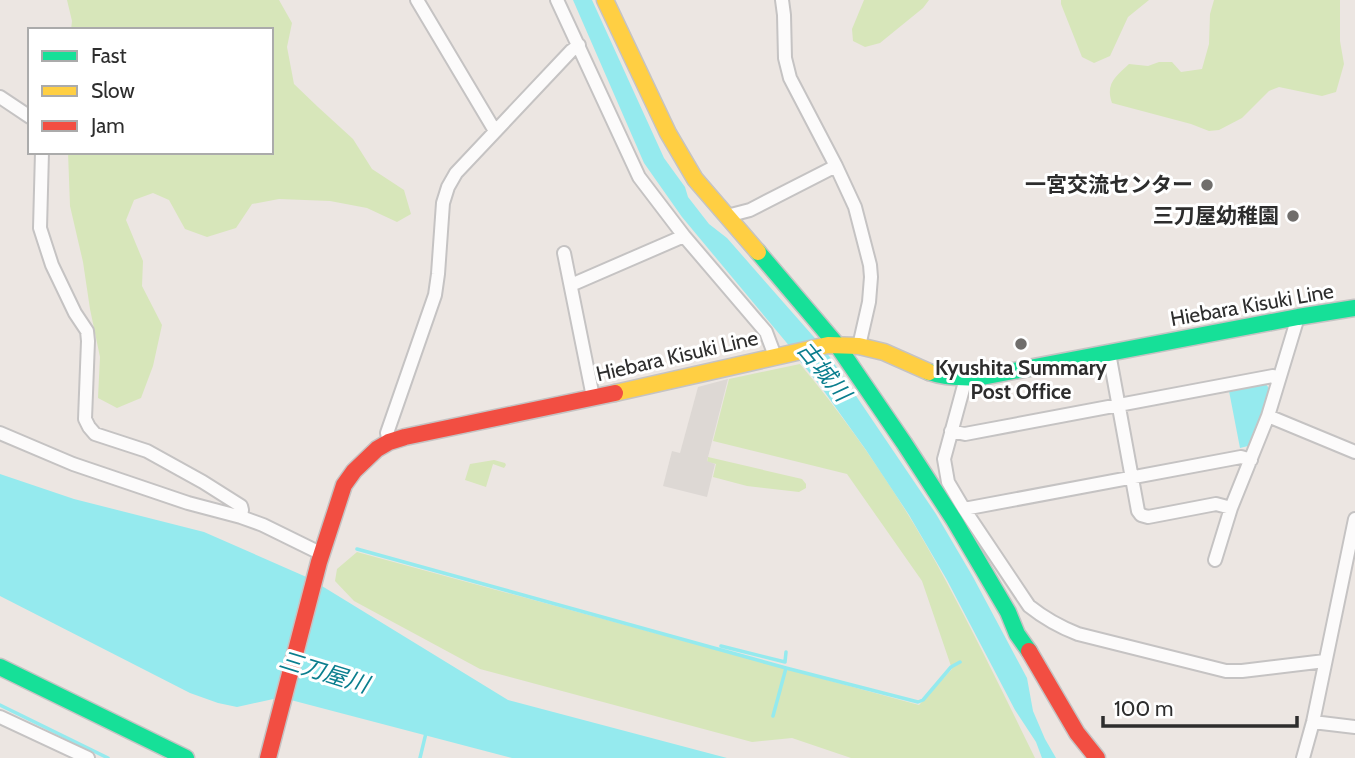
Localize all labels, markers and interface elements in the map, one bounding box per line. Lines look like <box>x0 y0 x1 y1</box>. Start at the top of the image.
legend <box>28 28 273 154</box>
text: Fast <box>91 43 127 68</box>
text: Slow <box>91 78 135 103</box>
text: Jam <box>90 113 125 138</box>
place label: 一宮交流センター <box>1025 172 1193 197</box>
marker: 一宮交流センター <box>1199 177 1215 193</box>
place label: 三刀屋幼稚園 <box>1153 203 1279 228</box>
marker: 三刀屋幼稚園 <box>1285 208 1301 224</box>
street label: Hiebara Kisuki Line <box>1168 278 1336 331</box>
street label: Hiebara Kisuki Line <box>593 325 761 386</box>
water label: 古城川 <box>791 335 858 409</box>
marker: Kyushita Summary Post Office <box>1013 336 1029 352</box>
place label: Kyushita Summary Post Office <box>935 355 1108 404</box>
water label: 三刀屋川 <box>276 645 375 700</box>
scale bar <box>1103 684 1297 728</box>
text: 100 m <box>1114 696 1173 721</box>

